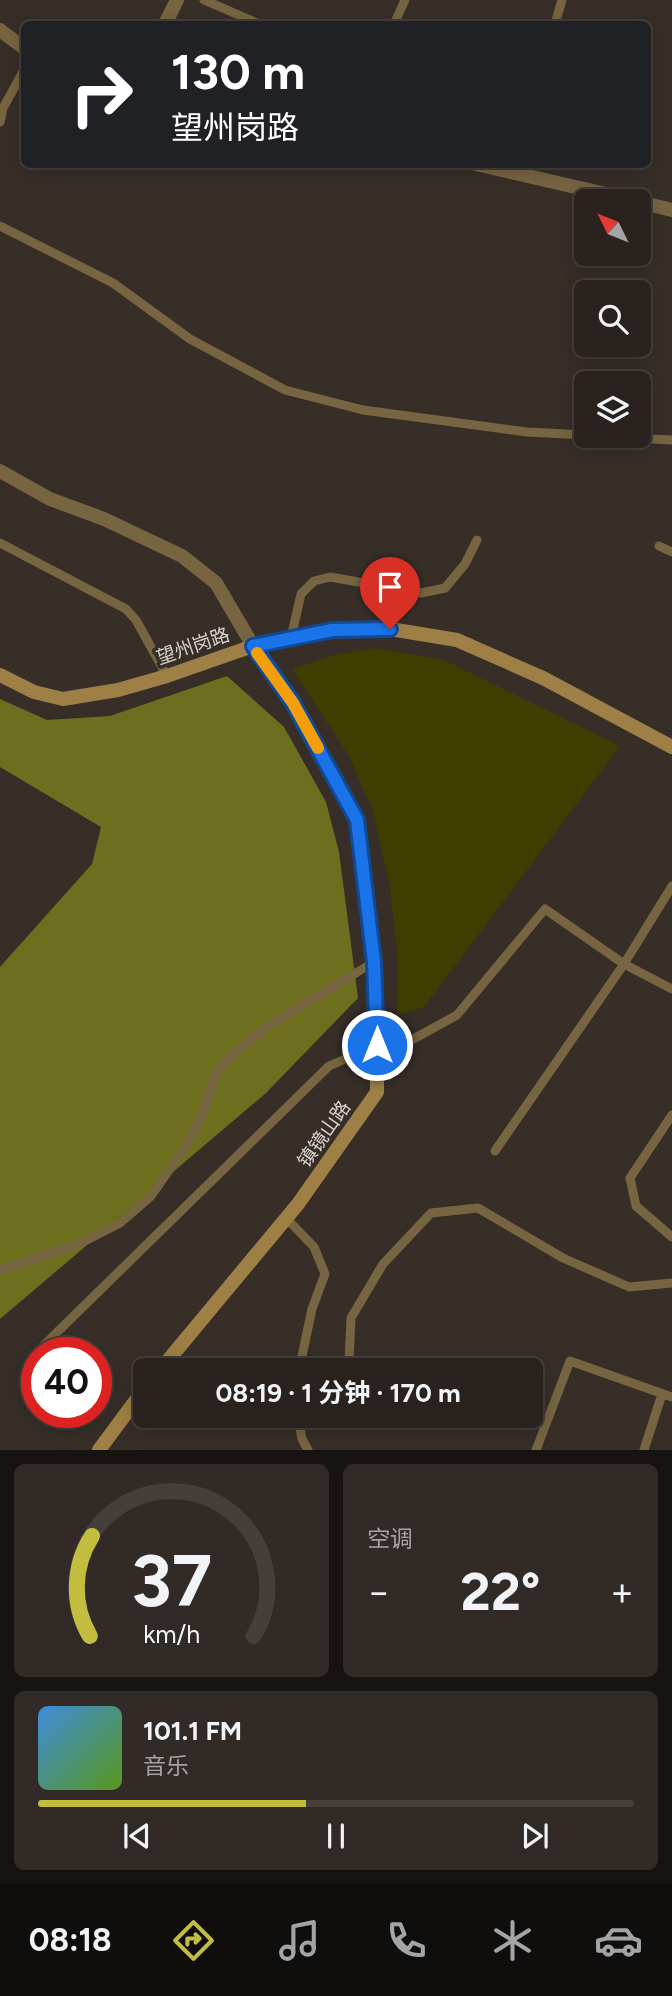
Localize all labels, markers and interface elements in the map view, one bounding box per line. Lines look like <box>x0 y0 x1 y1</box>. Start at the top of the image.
text: 130 m <box>171 42 305 101</box>
icon: right <box>56 49 147 140</box>
text: 望州岗路 <box>171 109 299 147</box>
north arrow <box>574 189 651 266</box>
map controls <box>574 189 651 448</box>
button: search <box>574 280 651 357</box>
button: layers <box>574 371 651 448</box>
pin <box>360 557 420 629</box>
icon: arrive <box>371 568 409 606</box>
street label: 望州岗路 <box>153 623 233 669</box>
position arrow <box>340 1008 414 1082</box>
street label: 镇镜山路 <box>293 1096 355 1172</box>
speed limit sign: 40 <box>21 1337 112 1428</box>
text: 08:19 · 1 分钟 · 170 m <box>215 1377 461 1409</box>
text: 空调 <box>367 1525 413 1553</box>
text: 37 <box>131 1538 212 1625</box>
text: 22° <box>461 1561 540 1623</box>
text: − <box>367 1569 391 1615</box>
text: + <box>610 1569 634 1615</box>
text: km/h <box>143 1619 200 1649</box>
text: 101.1 FM <box>143 1715 242 1747</box>
text: 音乐 <box>143 1752 189 1780</box>
icon: previous <box>118 1817 156 1855</box>
icon: pause <box>317 1817 355 1855</box>
icon: next <box>516 1817 554 1855</box>
icon: directions <box>169 1916 218 1965</box>
icon: music <box>275 1916 324 1965</box>
icon: phone <box>382 1916 431 1965</box>
icon: climate <box>488 1916 537 1965</box>
icon: car <box>594 1916 643 1965</box>
text: 08:18 <box>29 1921 112 1959</box>

